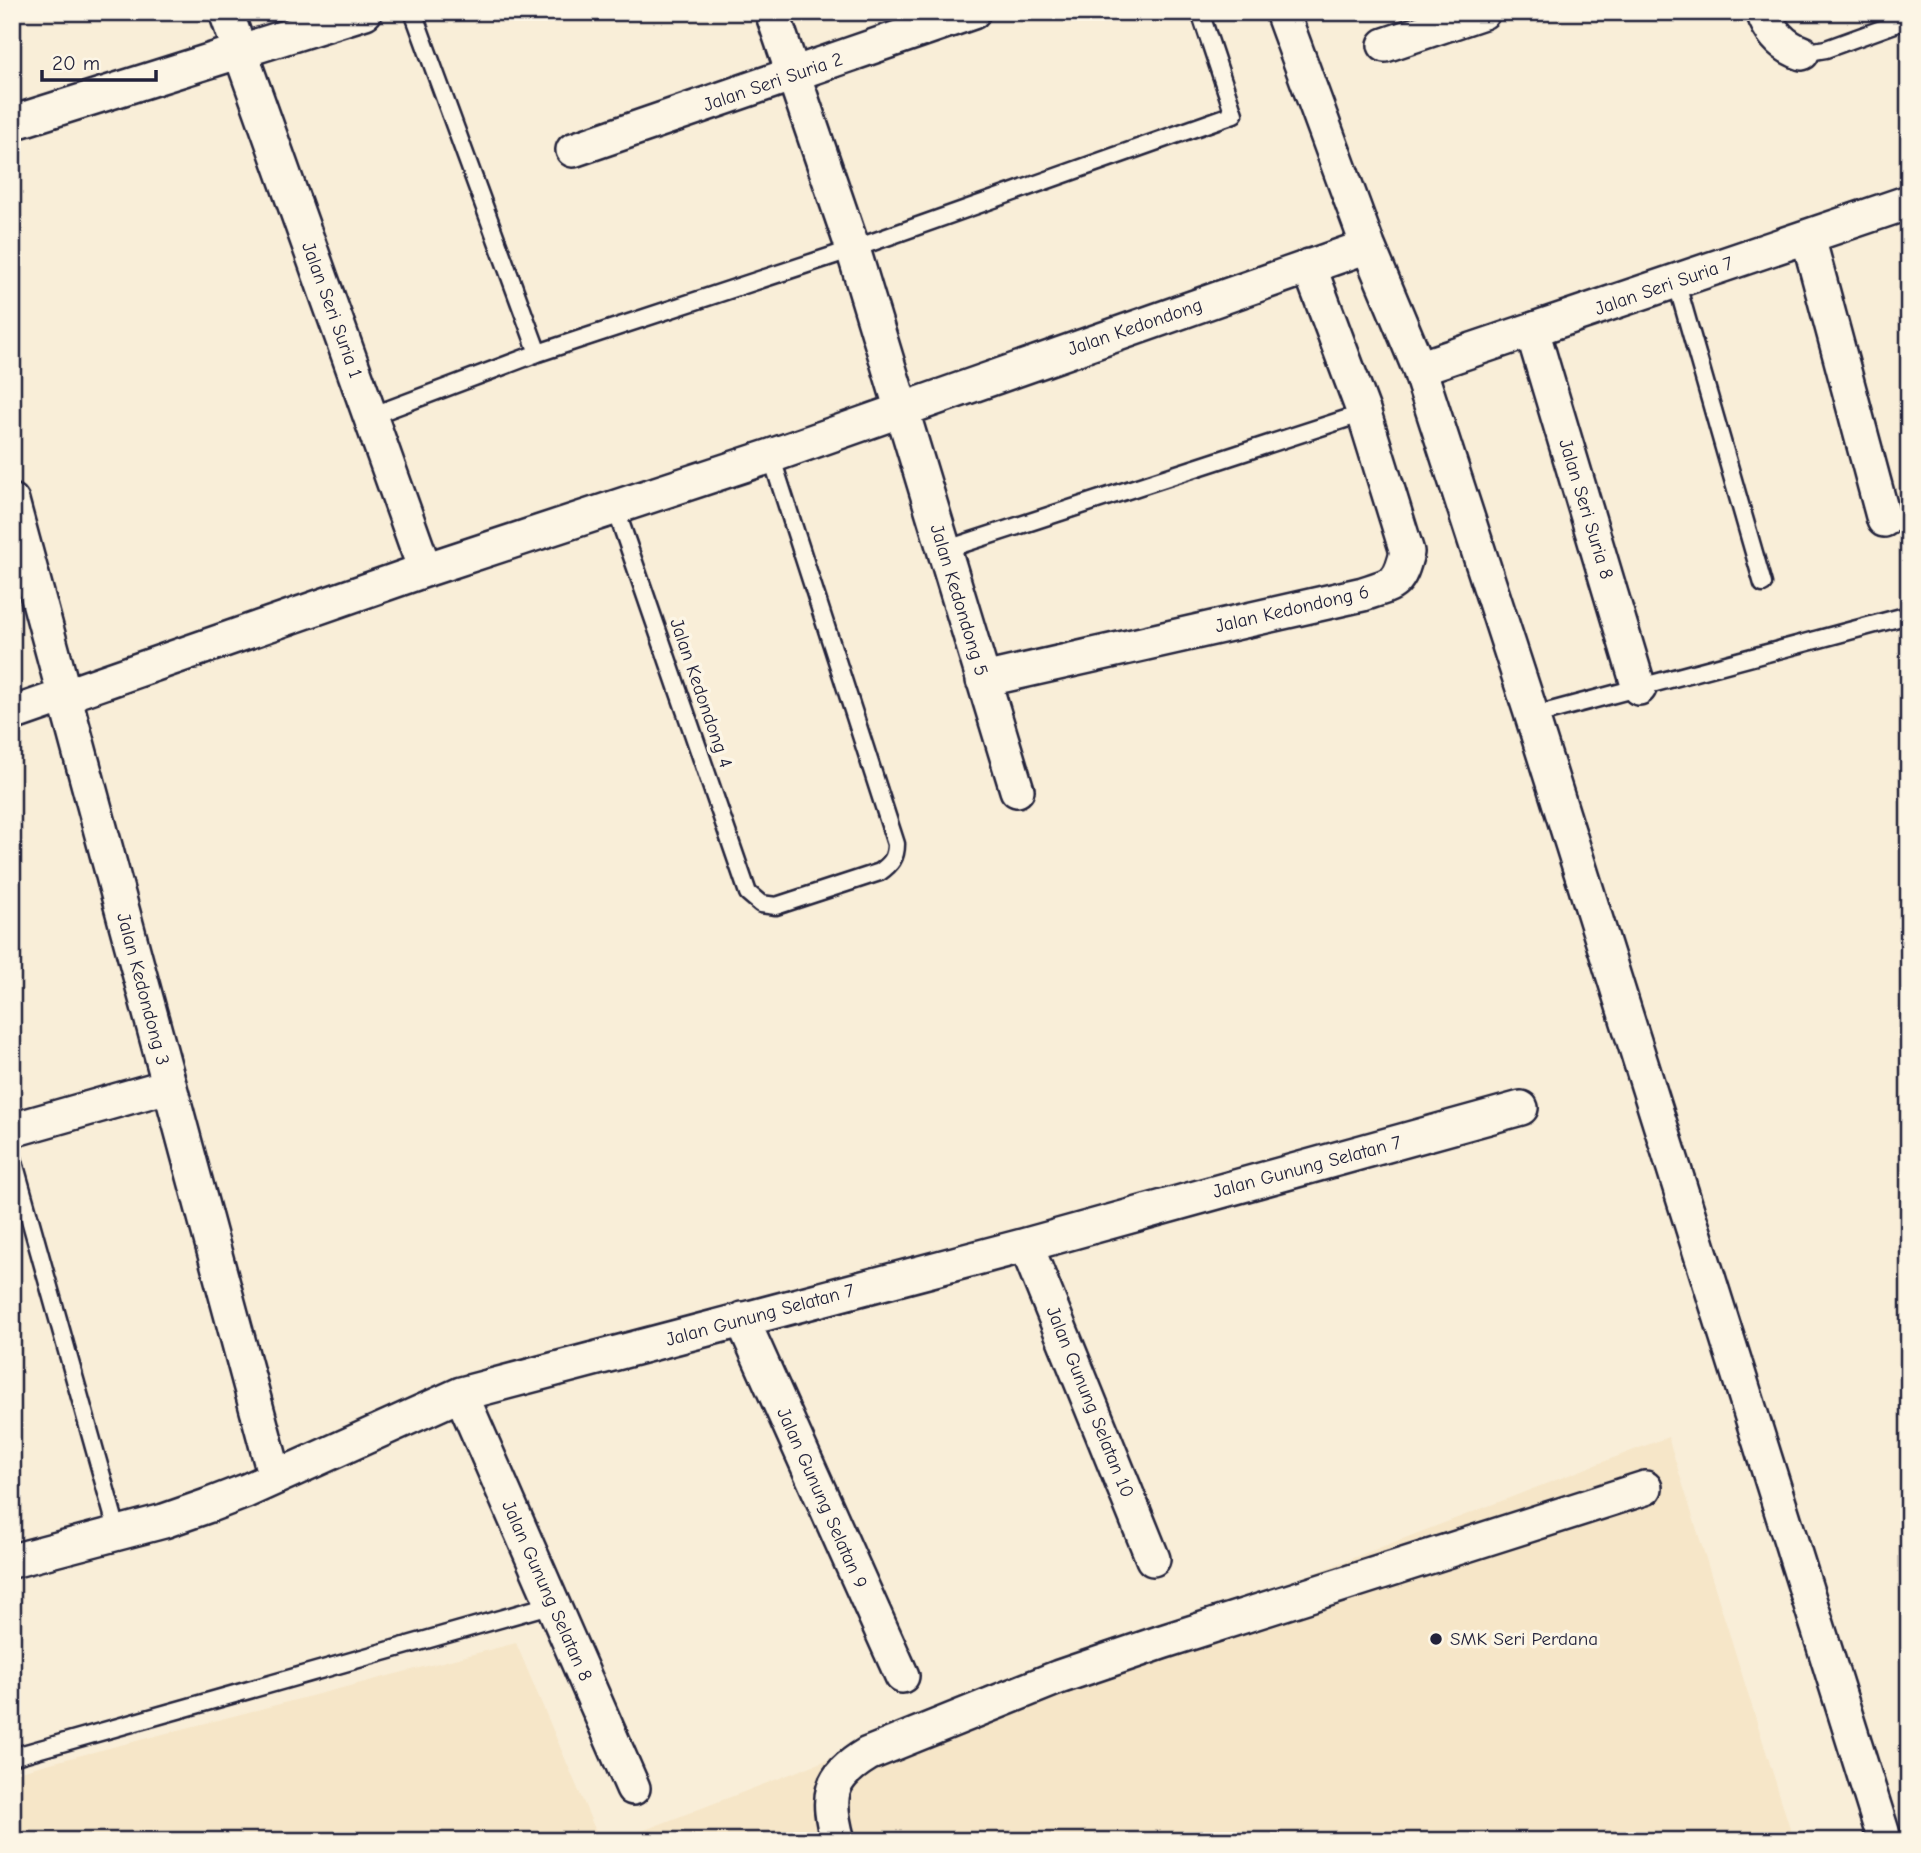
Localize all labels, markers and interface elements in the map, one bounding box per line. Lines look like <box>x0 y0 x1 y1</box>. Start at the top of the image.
scale bar <box>42 38 156 82</box>
street label: Jalan Seri Suria 2 <box>701 48 845 116</box>
text: 20 m <box>52 51 100 75</box>
street label: Jalan Seri Suria 1 <box>297 239 367 381</box>
street label: Jalan Seri Suria 7 <box>1592 252 1736 320</box>
street label: Jalan Kedondong <box>1065 294 1205 360</box>
street label: Jalan Seri Suria 8 <box>1554 436 1618 582</box>
street label: Jalan Kedondong 5 <box>925 522 993 678</box>
street label: Jalan Kedondong 6 <box>1213 581 1371 637</box>
street label: Jalan Kedondong 4 <box>665 616 737 770</box>
street label: Jalan Kedondong 3 <box>112 910 174 1068</box>
street label: Jalan Gunung Selatan 7 <box>1210 1131 1404 1203</box>
street label: Jalan Gunung Selatan 7 <box>663 1279 857 1351</box>
street label: Jalan Gunung Selatan 10 <box>1042 1303 1138 1501</box>
street label: Jalan Gunung Selatan 9 <box>772 1404 872 1592</box>
street label: Jalan Gunung Selatan 8 <box>497 1497 597 1685</box>
place label: SMK Seri Perdana <box>1450 1628 1598 1650</box>
marker: SMK Seri Perdana <box>1428 1631 1444 1647</box>

